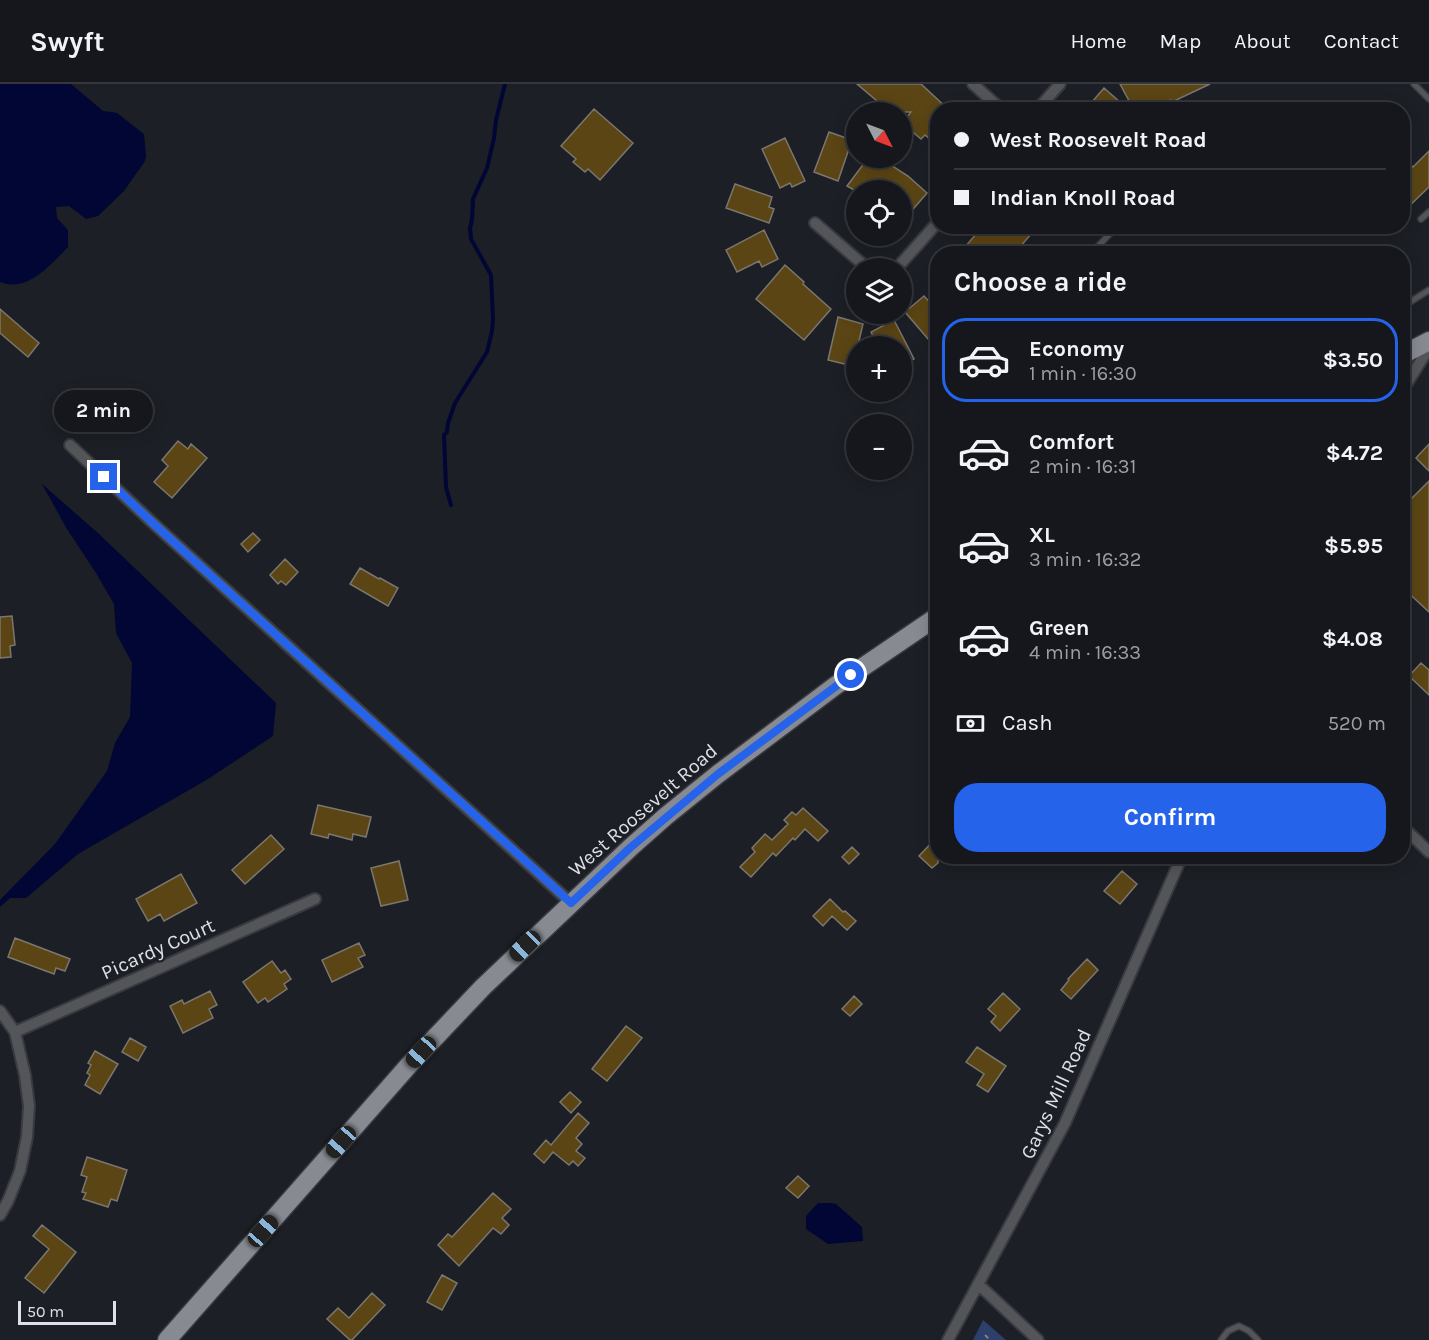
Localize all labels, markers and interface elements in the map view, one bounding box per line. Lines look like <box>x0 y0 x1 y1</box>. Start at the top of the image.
text: Swyft <box>30 25 105 58</box>
text: Home <box>1071 29 1127 53</box>
text: Map <box>1160 29 1201 53</box>
text: About <box>1234 29 1291 53</box>
text: Contact <box>1324 29 1399 53</box>
north arrow <box>846 102 912 168</box>
map controls <box>846 102 912 480</box>
text: West Roosevelt Road <box>990 127 1207 153</box>
button: locate <box>846 180 912 246</box>
text: Indian Knoll Road <box>990 185 1176 211</box>
button: layers <box>846 258 912 324</box>
text: Choose a ride <box>954 266 1127 298</box>
icon: car <box>957 333 1011 387</box>
button: + <box>846 336 912 402</box>
text: Economy <box>1029 336 1124 362</box>
text: $3.50 <box>1323 347 1383 373</box>
text: 1 min · 16:30 <box>1029 362 1137 385</box>
callout: 2 min <box>54 390 154 432</box>
text: 2 min <box>76 399 131 422</box>
button: − <box>846 414 912 480</box>
icon: car <box>957 426 1011 480</box>
text: Comfort <box>1029 429 1114 455</box>
text: $4.72 <box>1326 440 1383 466</box>
text: 2 min · 16:31 <box>1029 455 1136 478</box>
route end <box>90 463 117 490</box>
icon: car <box>957 519 1011 573</box>
text: XL <box>1029 522 1055 548</box>
text: $5.95 <box>1324 533 1383 559</box>
text: 3 min · 16:32 <box>1029 548 1141 571</box>
icon: car <box>957 612 1011 666</box>
text: Green <box>1029 615 1090 641</box>
text: $4.08 <box>1322 626 1383 652</box>
text: 4 min · 16:33 <box>1029 641 1141 664</box>
route start <box>837 661 864 688</box>
icon: cash <box>954 707 987 740</box>
text: Cash <box>1002 710 1052 736</box>
text: 520 m <box>1328 712 1386 735</box>
street label: West Roosevelt Road <box>564 739 722 881</box>
button: Confirm <box>954 783 1386 852</box>
street label: Picardy Court <box>98 914 219 984</box>
car <box>506 927 544 965</box>
street label: Garys Mill Road <box>1016 1025 1096 1163</box>
car <box>402 1033 440 1071</box>
car <box>322 1123 360 1161</box>
car <box>244 1212 282 1250</box>
scale bar <box>18 1298 116 1326</box>
text: 50 m <box>27 1302 64 1321</box>

